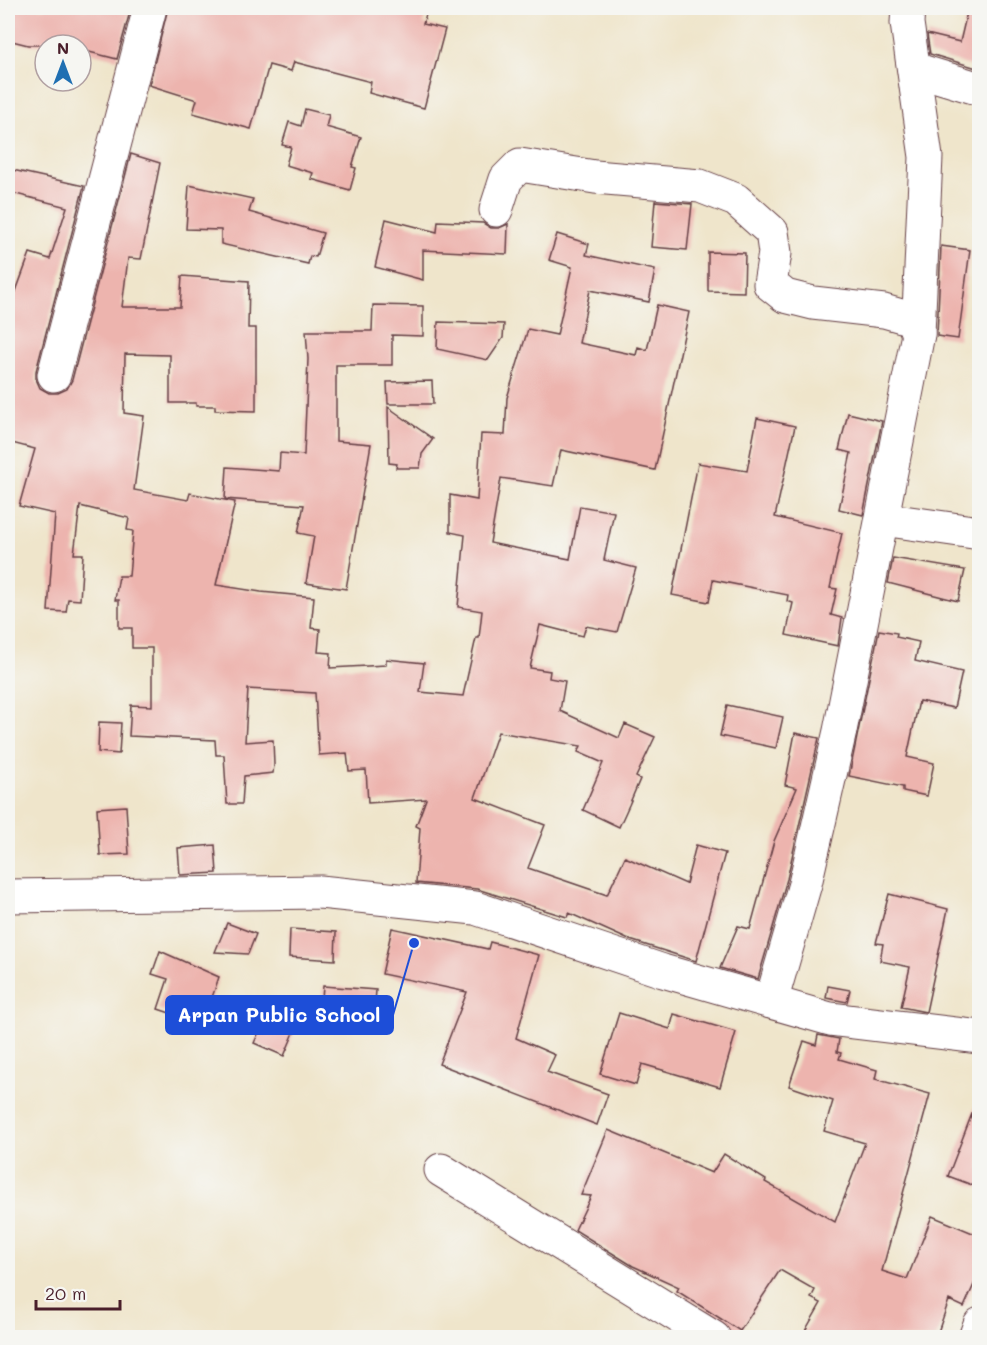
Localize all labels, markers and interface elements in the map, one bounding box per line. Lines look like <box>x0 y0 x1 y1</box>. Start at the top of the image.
north arrow <box>33 33 93 93</box>
text: N <box>57 37 69 58</box>
callout: Arpan Public School <box>166 996 393 1034</box>
text: Arpan Public School <box>178 1001 380 1027</box>
scale bar <box>36 1273 120 1311</box>
text: 20 m <box>45 1281 86 1305</box>

